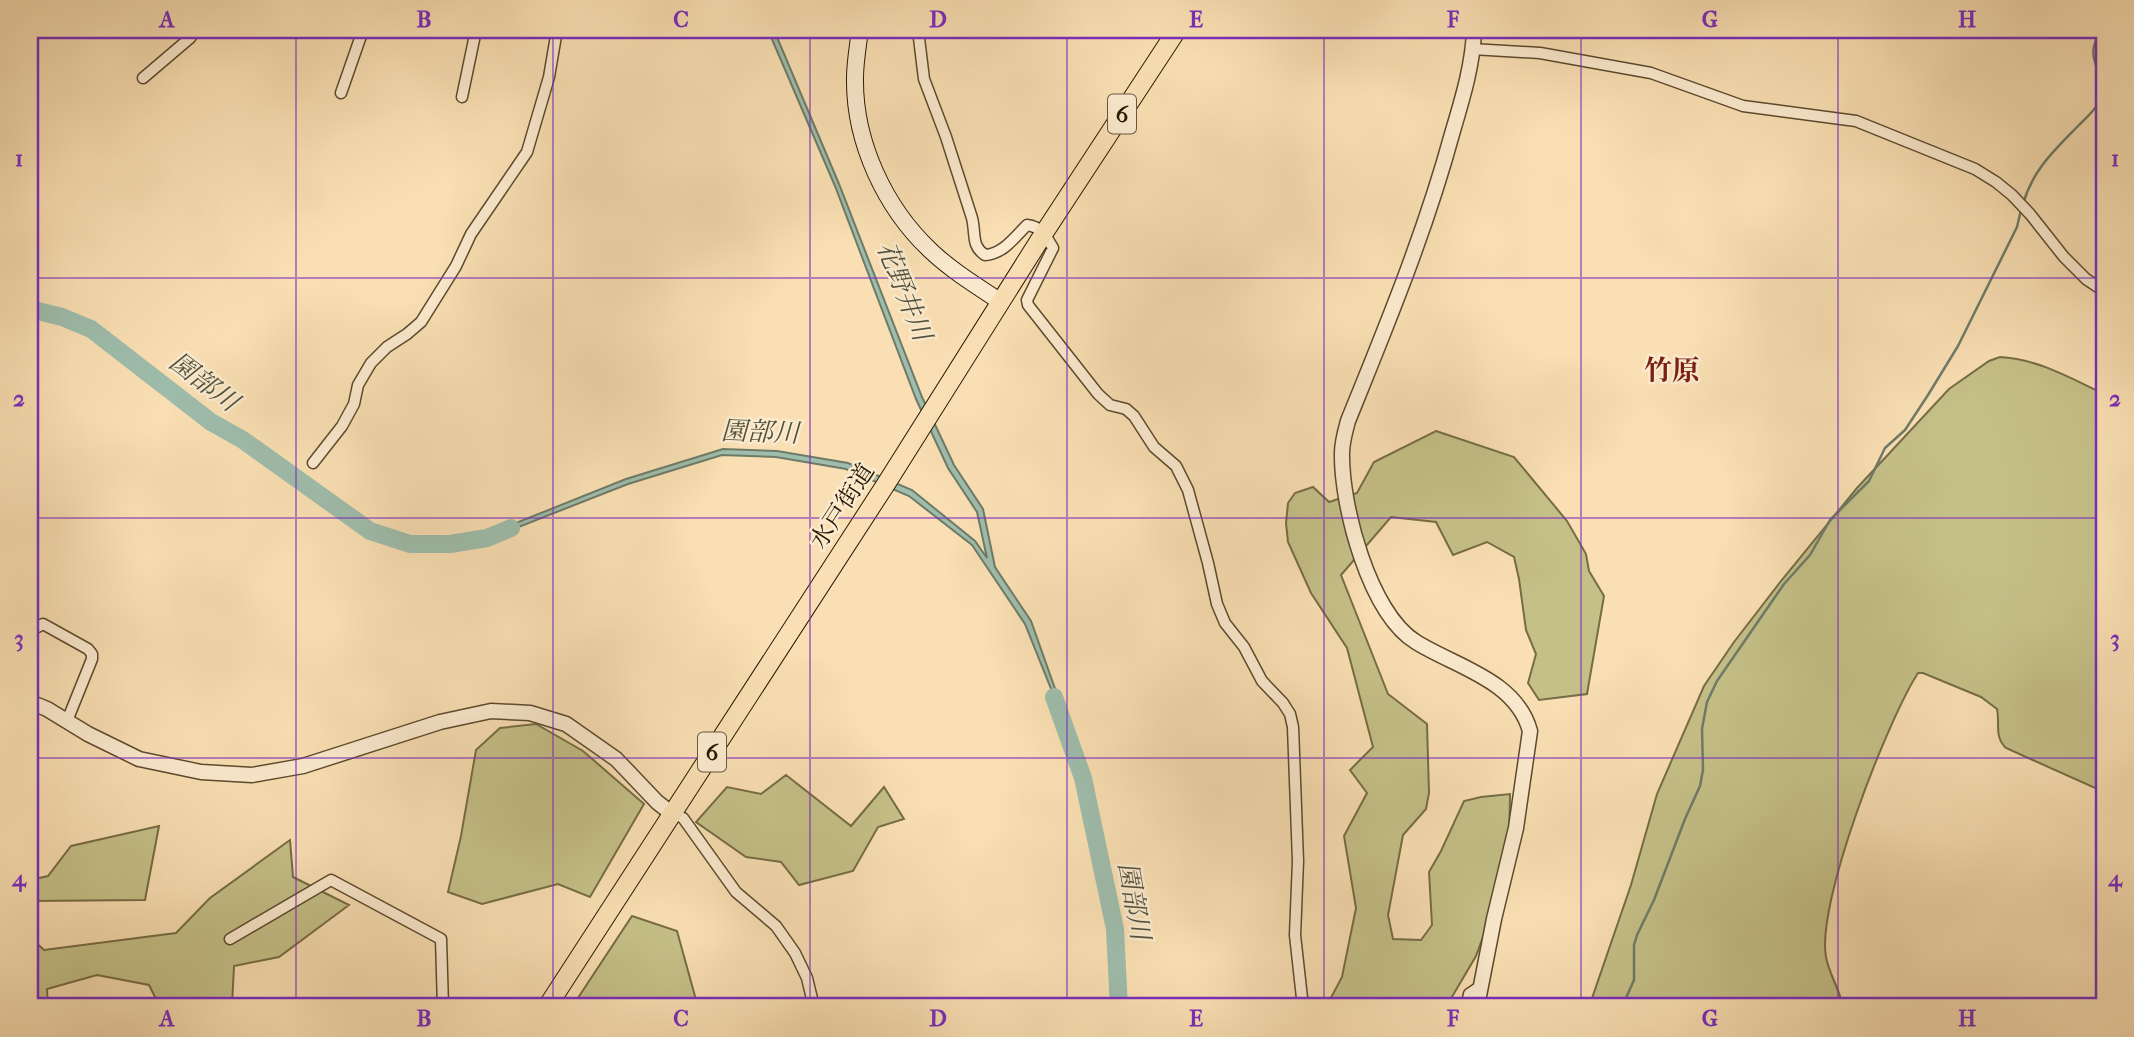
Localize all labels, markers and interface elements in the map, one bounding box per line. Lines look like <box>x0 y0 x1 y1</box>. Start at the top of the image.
text: A <box>158 6 176 33</box>
text: B <box>417 6 432 33</box>
text: C <box>673 6 689 33</box>
text: D <box>929 6 947 33</box>
text: E <box>1189 6 1203 33</box>
text: F <box>1446 6 1460 33</box>
text: G <box>1702 6 1718 33</box>
text: H <box>1958 6 1976 33</box>
road number: 6 <box>1108 94 1136 134</box>
text: 1 <box>15 145 23 172</box>
text: 1 <box>2111 145 2119 172</box>
water label: 花野井川 <box>870 237 939 348</box>
water label: 園部川 <box>164 346 247 420</box>
district label: 竹原 <box>1644 354 1700 387</box>
text: 2 <box>13 385 25 412</box>
text: 2 <box>2109 385 2121 412</box>
water label: 園部川 <box>720 415 803 449</box>
street label: 水戸街道 <box>804 458 880 554</box>
text: 3 <box>14 625 24 652</box>
text: 3 <box>2110 625 2120 652</box>
road number: 6 <box>698 732 726 772</box>
water label: 園部川 <box>1112 860 1157 945</box>
text: 4 <box>11 865 27 892</box>
text: 4 <box>2107 865 2123 892</box>
text: A <box>158 1005 176 1032</box>
text: B <box>417 1005 432 1032</box>
text: C <box>673 1005 689 1032</box>
text: D <box>929 1005 947 1032</box>
text: E <box>1189 1005 1203 1032</box>
text: F <box>1446 1005 1460 1032</box>
text: G <box>1702 1005 1718 1032</box>
text: H <box>1958 1005 1976 1032</box>

